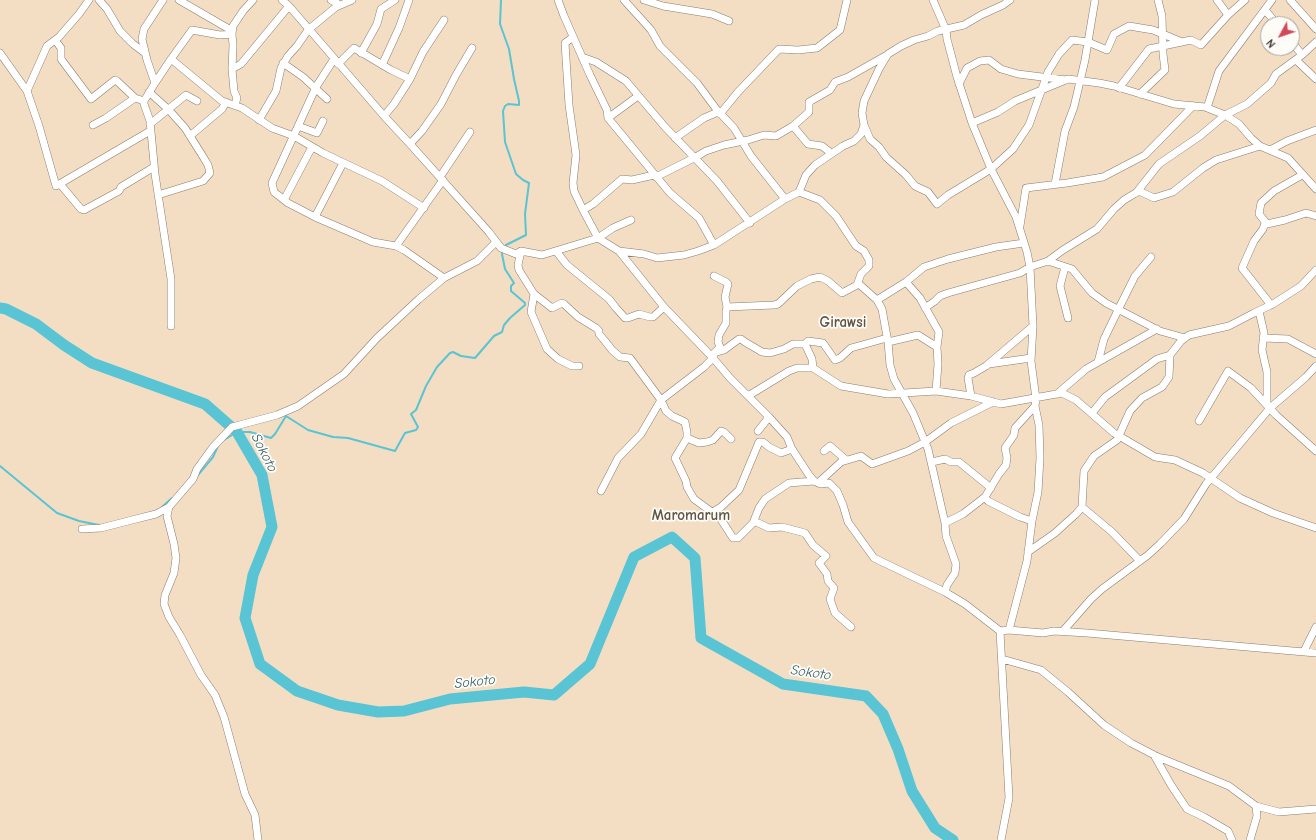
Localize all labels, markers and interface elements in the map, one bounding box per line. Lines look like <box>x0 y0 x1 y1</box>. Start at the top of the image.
north arrow <box>1260 16 1300 56</box>
text: N <box>1264 36 1278 50</box>
district label: Girawsi <box>820 314 866 332</box>
water label: Sokoto <box>247 431 281 475</box>
district label: Maromarum <box>652 507 730 525</box>
water label: Sokoto <box>790 662 832 684</box>
water label: Sokoto <box>454 672 496 692</box>

